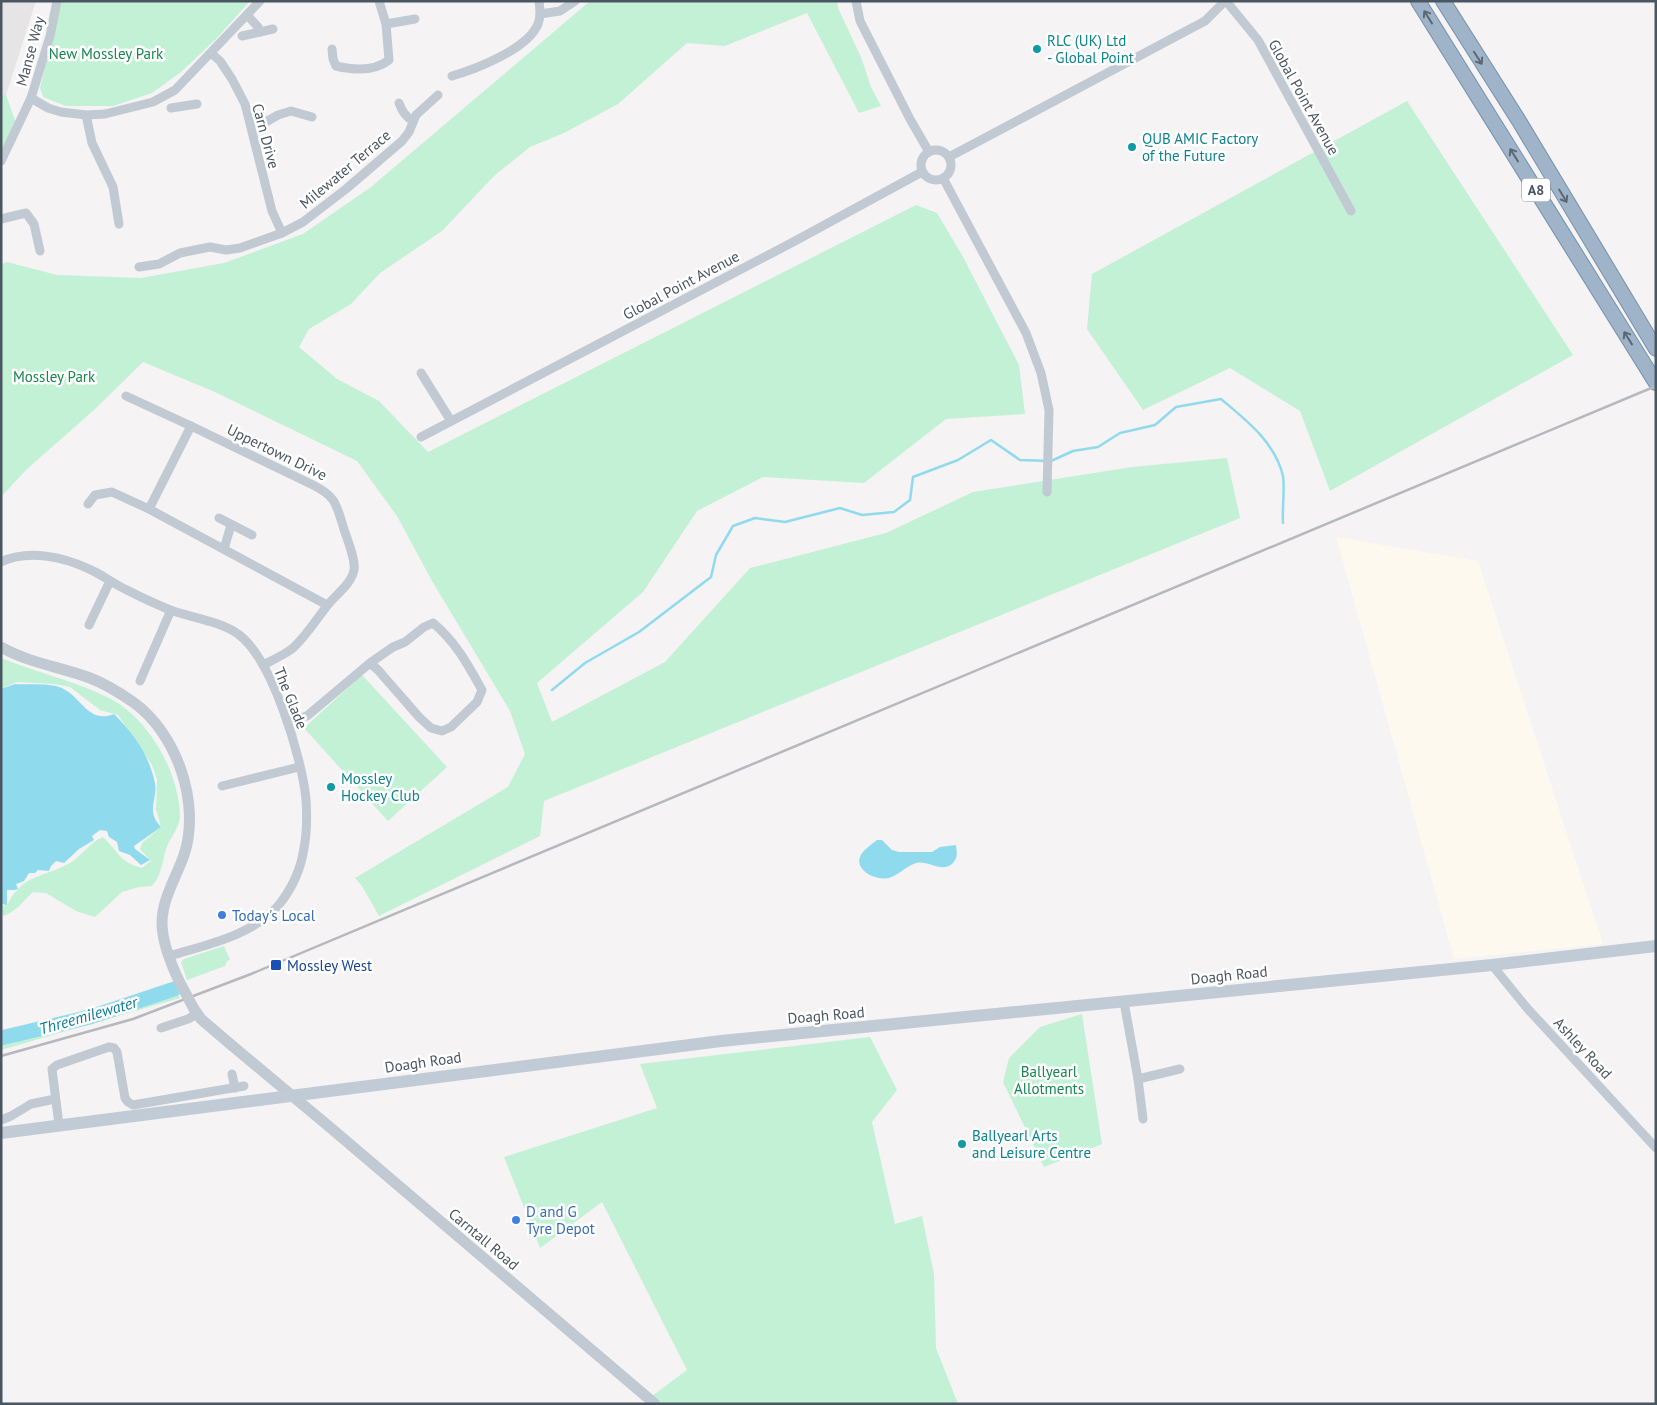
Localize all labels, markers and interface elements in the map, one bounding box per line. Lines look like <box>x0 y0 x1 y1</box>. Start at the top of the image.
one-way arrow <box>1423 11 1433 25</box>
street label: Manse Way <box>12 14 48 88</box>
place label: RLC (UK) Ltd - Global Point <box>1047 31 1134 67</box>
street label: Global Point Avenue <box>1264 36 1344 158</box>
marker: RLC (UK) Ltd - Global Point <box>1031 43 1043 55</box>
park label: New Mossley Park <box>49 44 164 63</box>
one-way arrow <box>1473 50 1483 64</box>
street label: Carn Drive <box>248 101 284 171</box>
street label: Milewater Terrace <box>296 125 394 213</box>
place label: QUB AMIC Factory of the Future <box>1142 129 1258 165</box>
marker: QUB AMIC Factory of the Future <box>1126 141 1138 153</box>
one-way arrow <box>1508 149 1518 163</box>
road number: A8 <box>1522 178 1550 202</box>
one-way arrow <box>1559 188 1569 202</box>
street label: Global Point Avenue <box>620 246 742 324</box>
one-way arrow <box>1622 331 1632 345</box>
park label: Mossley Park <box>13 367 96 386</box>
street label: Uppertown Drive <box>224 420 330 484</box>
street label: The Glade <box>270 664 312 732</box>
place label: Mossley Hockey Club <box>341 769 420 805</box>
marker: Mossley Hockey Club <box>325 781 337 793</box>
place label: Today's Local <box>232 906 316 925</box>
marker: Today's Local <box>216 909 228 921</box>
place label: Mossley West <box>287 956 372 975</box>
marker: Mossley West <box>269 958 283 972</box>
street label: Doagh Road <box>1190 962 1268 988</box>
water label: Threemilewater <box>36 991 141 1039</box>
street label: Doagh Road <box>787 1002 865 1028</box>
street label: Ashley Road <box>1550 1013 1616 1083</box>
street label: Doagh Road <box>383 1047 463 1077</box>
park label: Ballyearl Allotments <box>1014 1062 1084 1098</box>
place label: Ballyearl Arts and Leisure Centre <box>972 1126 1091 1162</box>
marker: Ballyearl Arts and Leisure Centre <box>956 1138 968 1150</box>
place label: D and G Tyre Depot <box>526 1202 595 1238</box>
street label: Carntall Road <box>445 1204 523 1274</box>
marker: D and G Tyre Depot <box>510 1214 522 1226</box>

